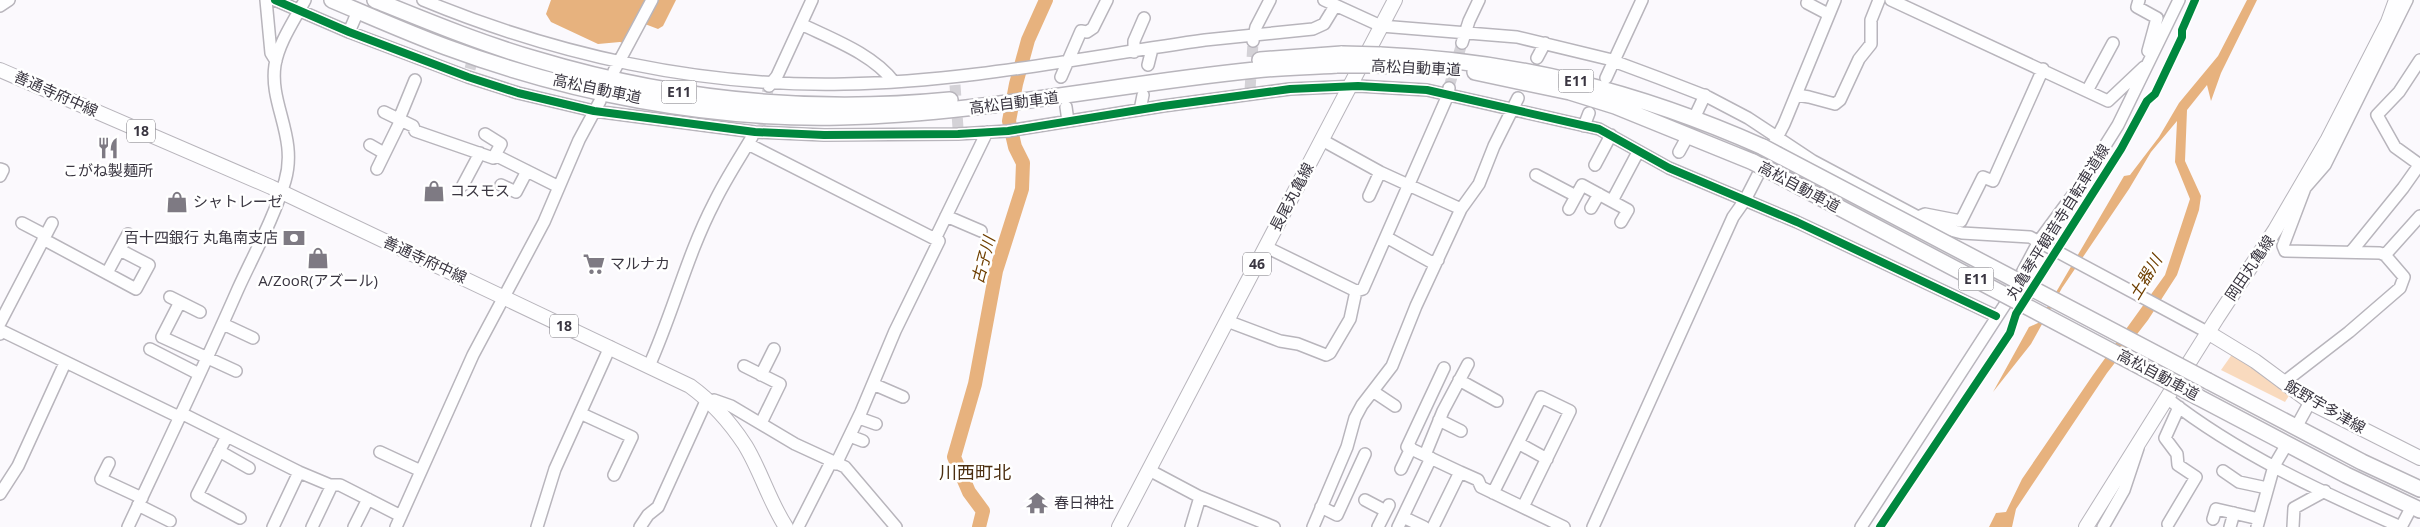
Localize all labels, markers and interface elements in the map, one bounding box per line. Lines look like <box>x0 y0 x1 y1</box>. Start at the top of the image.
street label: 高松自動車道 <box>1371 55 1462 79</box>
street label: 善通寺府中線 <box>11 66 102 121</box>
street label: 高松自動車道 <box>551 69 643 107</box>
road number: E11 <box>1558 70 1594 92</box>
road number: E11 <box>662 80 696 104</box>
street label: 高松自動車道 <box>968 87 1060 117</box>
road number: 18 <box>127 120 155 142</box>
restaurant icon: こがね製麺所 <box>95 135 121 161</box>
street label: 丸亀琴平観音寺自転車道線 <box>2001 140 2113 303</box>
street label: 高松自動車道 <box>1755 156 1844 216</box>
street label: 長尾丸亀線 <box>1265 159 1318 234</box>
place label: こがね製麺所 <box>63 160 153 180</box>
shop icon: コスモス <box>421 178 447 204</box>
place label: コスモス <box>450 180 510 200</box>
shop icon: シャトレーゼ <box>164 189 190 215</box>
place label: シャトレーゼ <box>193 191 283 211</box>
bank icon: 百十四銀行 丸亀南支店 <box>281 225 307 251</box>
place label: 百十四銀行 丸亀南支店 <box>124 227 278 247</box>
street label: 善通寺府中線 <box>380 231 470 287</box>
street label: 岡田丸亀線 <box>2220 231 2278 304</box>
water label: 古子川 <box>966 232 1000 286</box>
shop icon: A/ZooR(アズール) <box>305 245 331 271</box>
water label: 土器川 <box>2123 249 2168 303</box>
supermarket icon: マルナカ <box>581 251 607 277</box>
road number: 46 <box>1243 252 1271 276</box>
place label: マルナカ <box>610 253 670 273</box>
road number: E11 <box>1958 268 1994 290</box>
place label: A/ZooR(アズール) <box>258 270 378 290</box>
road number: 18 <box>550 314 578 338</box>
street label: 高松自動車道 <box>2114 344 2203 404</box>
street label: 飯野宇多津線 <box>2282 375 2369 437</box>
district label: 川西町北 <box>939 460 1011 484</box>
temple icon: 春日神社 <box>1024 490 1050 516</box>
place label: 春日神社 <box>1054 492 1114 512</box>

